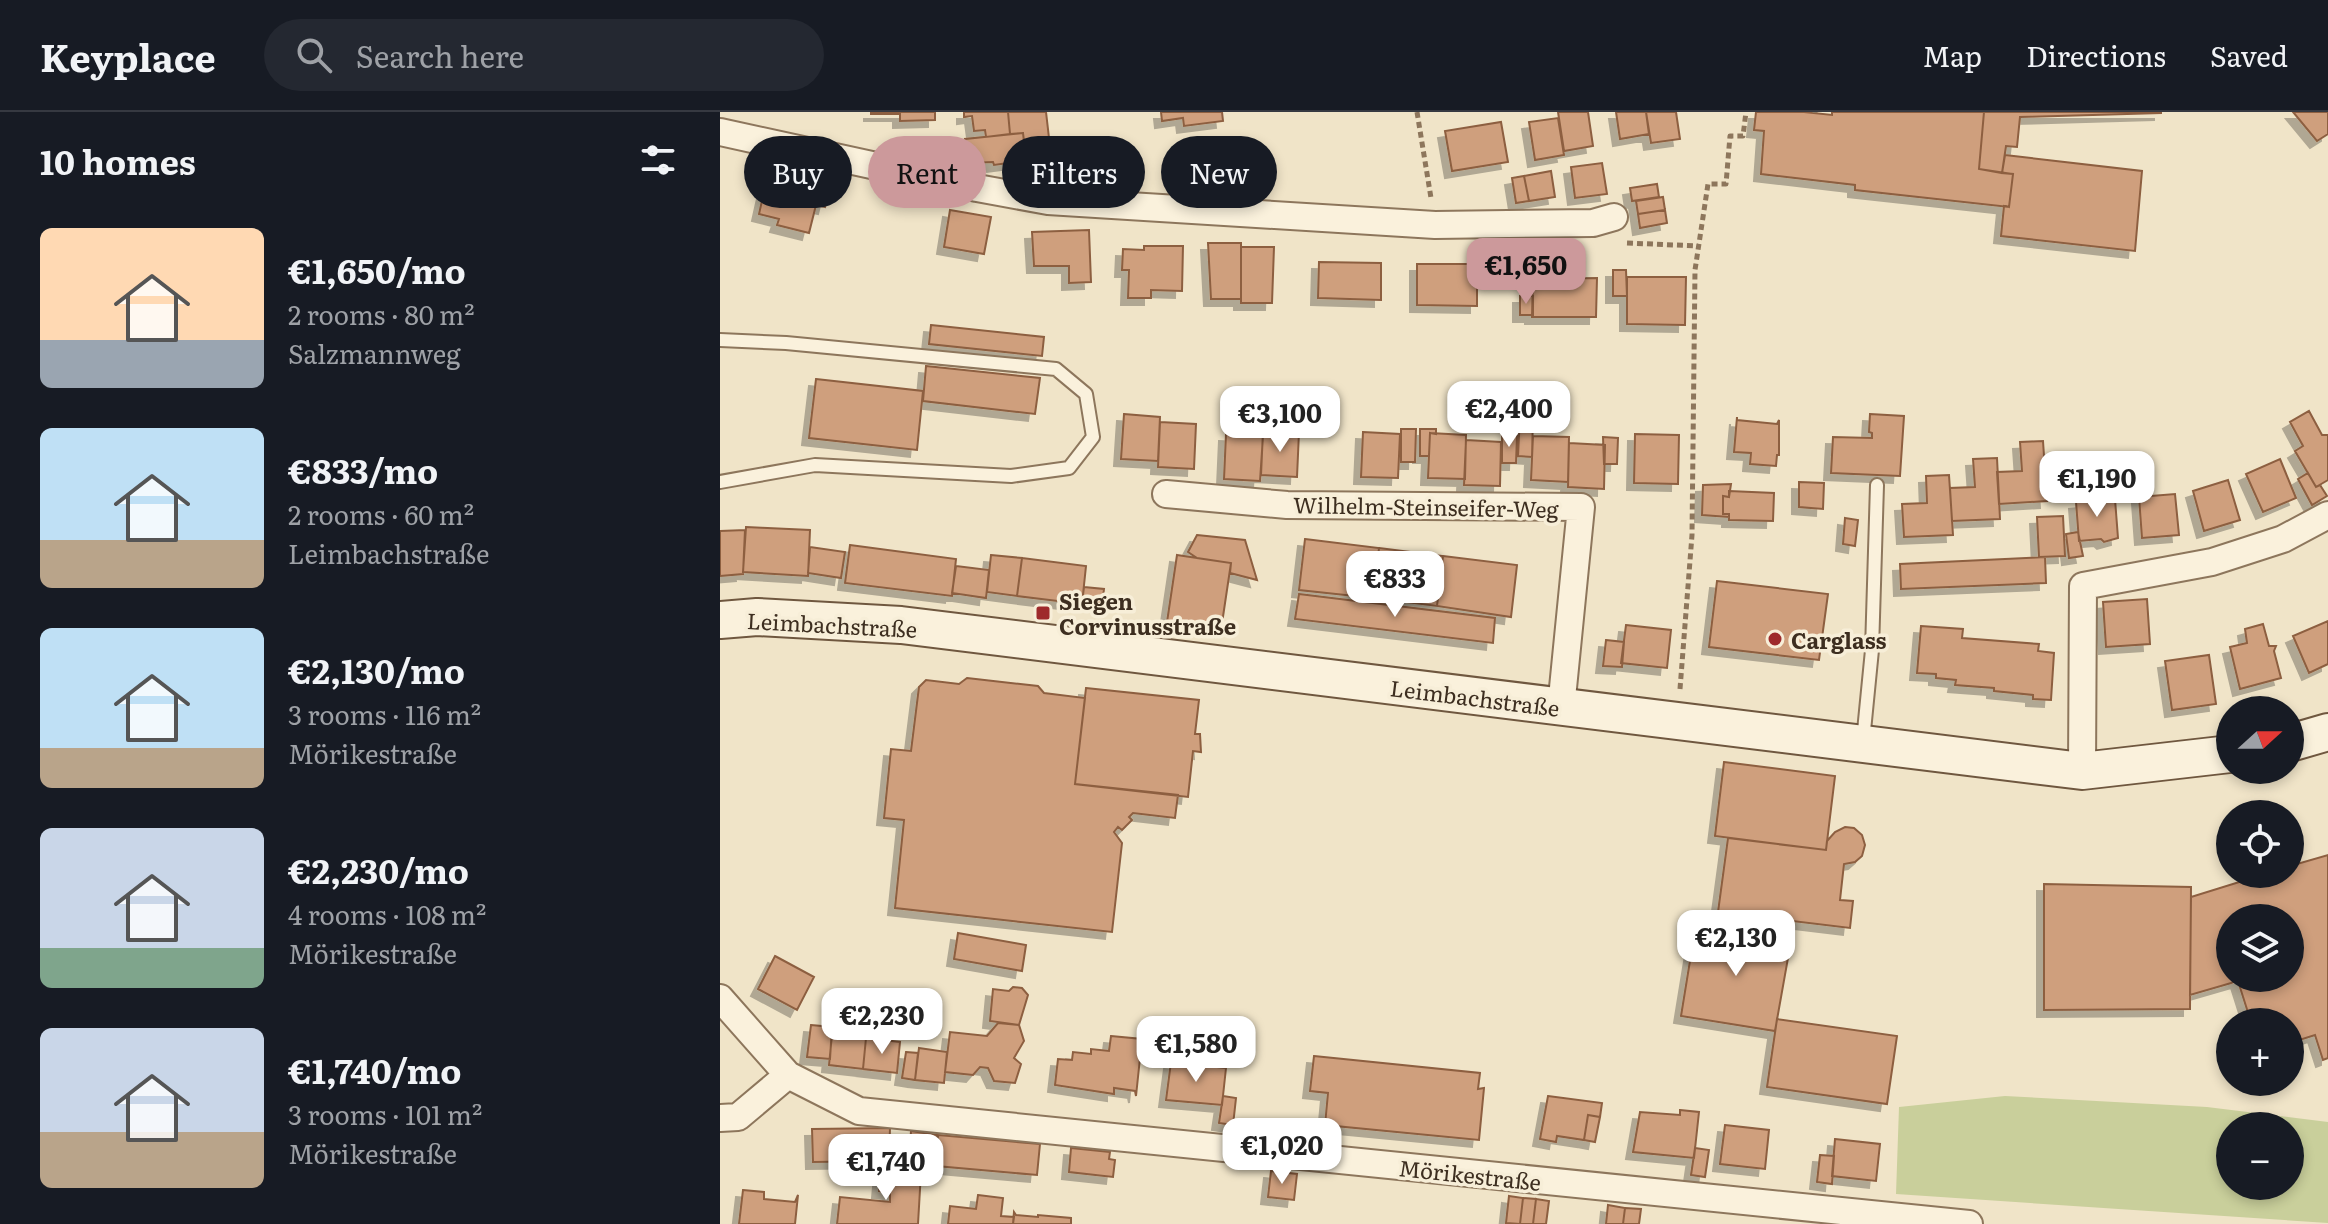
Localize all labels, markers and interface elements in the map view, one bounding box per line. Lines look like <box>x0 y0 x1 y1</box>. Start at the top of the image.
search box <box>264 19 824 91</box>
text: Keyplace <box>40 27 216 84</box>
icon: search <box>292 33 336 77</box>
text: Search here <box>356 33 524 77</box>
text: Map <box>1923 34 1982 76</box>
text: Directions <box>2026 34 2166 76</box>
text: Saved <box>2210 34 2288 76</box>
text: 10 homes <box>40 135 196 185</box>
chip: Buy <box>744 136 852 208</box>
chip: Rent <box>868 136 986 208</box>
chip: Filters <box>1002 136 1145 208</box>
chip: New <box>1161 136 1277 208</box>
icon: filters <box>636 138 680 182</box>
pin: €1,650 <box>1461 238 1591 306</box>
text: €1,650/mo <box>288 244 466 294</box>
text: €1,650 <box>1485 244 1567 283</box>
icon: home <box>104 260 200 356</box>
text: 2 rooms · 80 m² <box>288 294 475 333</box>
text: Salzmannweg <box>288 333 461 372</box>
pin: €2,400 <box>1444 381 1574 449</box>
pin: €3,100 <box>1215 386 1345 454</box>
text: €2,400 <box>1465 387 1553 426</box>
text: €3,100 <box>1238 392 1322 431</box>
text: €833/mo <box>288 444 438 494</box>
pin: €1,190 <box>2032 451 2162 519</box>
text: €1,190 <box>2057 457 2137 496</box>
icon: home <box>104 460 200 556</box>
street label: Wilhelm-Steinseifer-Weg <box>1293 487 1560 525</box>
text: 2 rooms · 60 m² <box>288 494 474 533</box>
text: Leimbachstraße <box>288 533 489 572</box>
pin: €833 <box>1348 551 1442 619</box>
text: €833 <box>1364 557 1426 596</box>
place label: Siegen Corvinusstraße <box>1059 584 1236 642</box>
street label: Leimbachstraße <box>746 603 918 645</box>
marker: Siegen Corvinusstraße <box>1034 604 1052 622</box>
place label: Carglass <box>1791 623 1887 656</box>
marker: Carglass <box>1766 630 1784 648</box>
text: €2,130/mo <box>288 644 465 694</box>
icon: home <box>104 660 200 756</box>
street label: Leimbachstraße <box>1388 670 1562 724</box>
text: 3 rooms · 116 m² <box>288 694 481 733</box>
north arrow <box>2216 696 2304 784</box>
map controls <box>2216 696 2304 1200</box>
text: Mörikestraße <box>288 733 457 772</box>
button: locate <box>2216 800 2304 888</box>
text: €2,230/mo <box>288 844 469 894</box>
icon: home <box>104 860 200 956</box>
text: 4 rooms · 108 m² <box>288 894 486 933</box>
button: layers <box>2216 904 2304 992</box>
pin: €2,130 <box>1671 910 1801 978</box>
text: €2,130 <box>1695 916 1777 955</box>
text: Mörikestraße <box>288 933 457 972</box>
pin: €2,230 <box>817 988 947 1056</box>
text: €2,230 <box>839 994 925 1033</box>
button: + <box>2216 1008 2304 1096</box>
pin: €1,580 <box>1131 1016 1261 1084</box>
text: €1,580 <box>1155 1022 1237 1061</box>
text: €1,740/mo <box>288 1044 462 1094</box>
icon: home <box>104 1060 200 1156</box>
text: 3 rooms · 101 m² <box>288 1094 482 1133</box>
button: − <box>2216 1112 2304 1200</box>
pin: €1,020 <box>1217 1118 1347 1186</box>
text: €1,020 <box>1241 1124 1323 1163</box>
text: Mörikestraße <box>288 1133 457 1172</box>
pin: €1,740 <box>821 1134 951 1202</box>
text: €1,740 <box>846 1140 926 1179</box>
street label: Mörikestraße <box>1397 1150 1543 1198</box>

